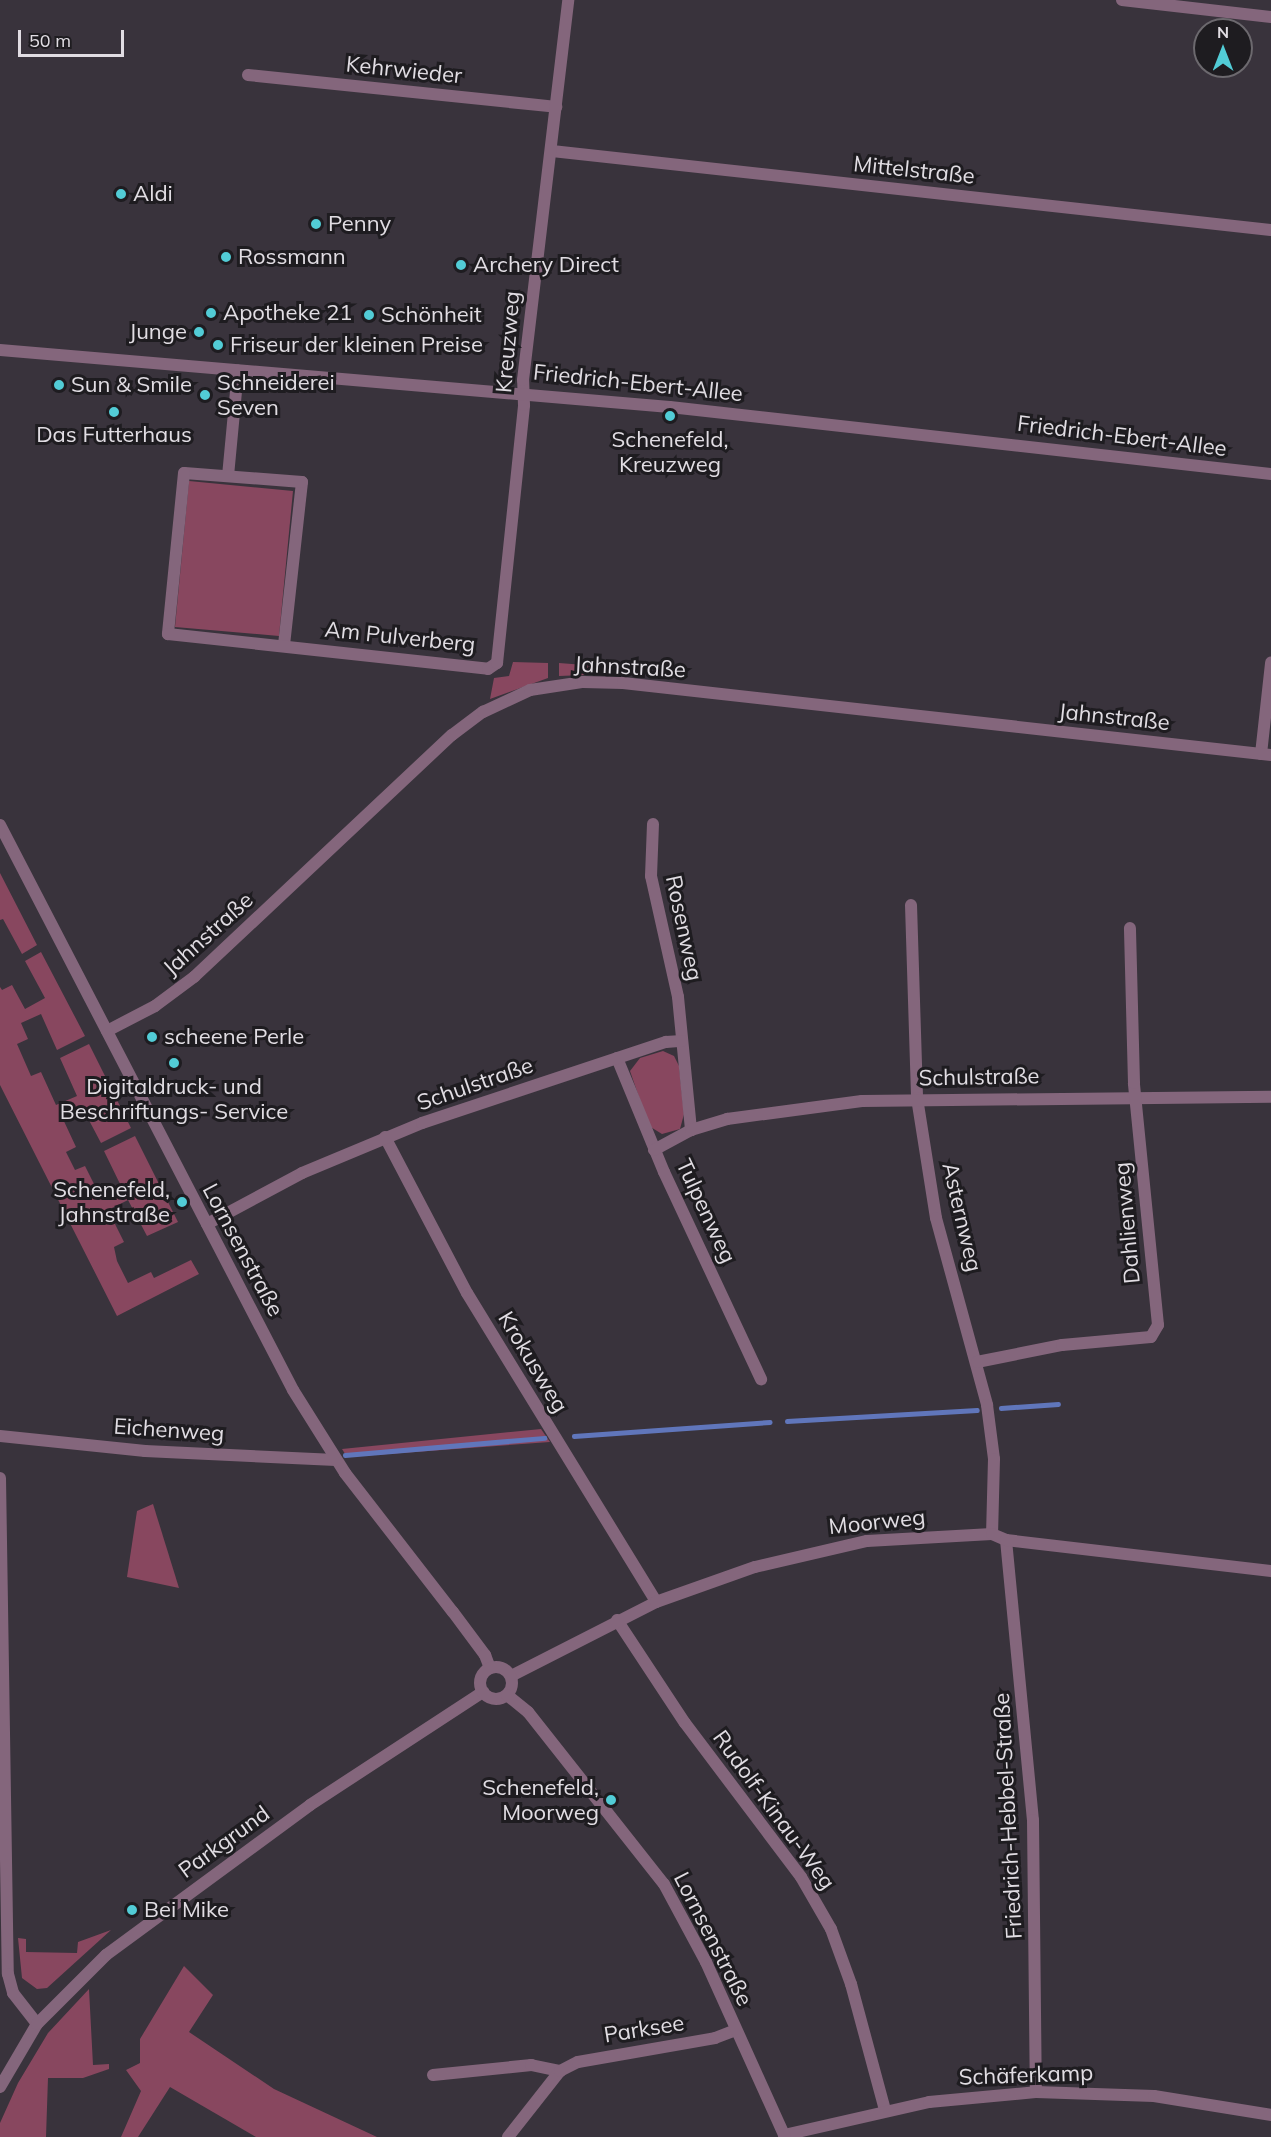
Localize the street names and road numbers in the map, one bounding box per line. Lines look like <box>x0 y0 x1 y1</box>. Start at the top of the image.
street label: Kehrwieder <box>345 51 463 89</box>
street label: Mittelstraße <box>852 151 976 189</box>
street label: Kreuzweg <box>490 290 526 394</box>
street label: Friedrich-Ebert-Allee <box>532 359 744 407</box>
street label: Friedrich-Ebert-Allee <box>1016 410 1228 462</box>
street label: Am Pulverberg <box>323 616 477 658</box>
street label: Jahnstraße <box>574 651 686 683</box>
street label: Jahnstraße <box>1057 698 1171 736</box>
street label: Rosenweg <box>660 873 708 983</box>
street label: Jahnstraße <box>158 887 258 981</box>
street label: Schulstraße <box>414 1052 536 1116</box>
street label: Schulstraße <box>918 1063 1040 1091</box>
street label: Tulpenweg <box>670 1155 742 1267</box>
street label: Asternweg <box>937 1160 987 1274</box>
street label: Dahlienweg <box>1109 1161 1145 1285</box>
street label: Lornsenstraße <box>197 1179 289 1321</box>
street label: Krokusweg <box>493 1307 573 1417</box>
street label: Eichenweg <box>113 1413 225 1447</box>
street label: Moorweg <box>827 1504 927 1540</box>
street label: Friedrich-Hebbel-Straße <box>988 1692 1028 1940</box>
street label: Rudolf-Kinau-Weg <box>707 1725 841 1895</box>
street label: Parkgrund <box>173 1800 275 1884</box>
street label: Lornsenstraße <box>668 1868 758 2010</box>
street label: Parksee <box>602 2010 686 2048</box>
street label: Schäferkamp <box>958 2059 1094 2091</box>

